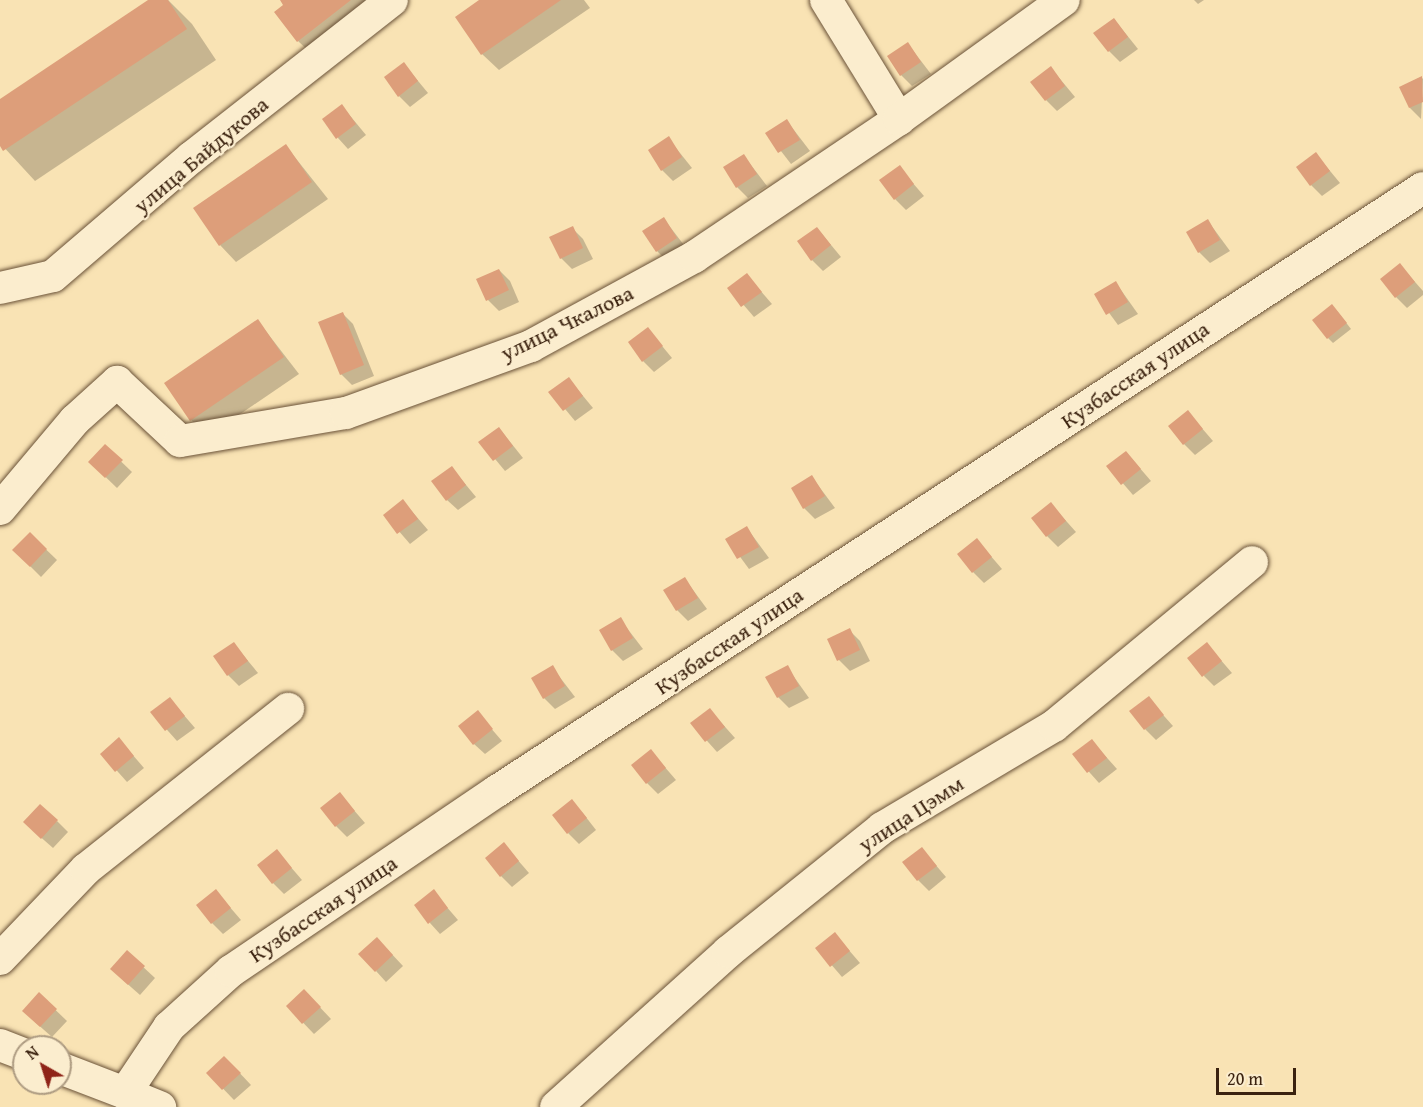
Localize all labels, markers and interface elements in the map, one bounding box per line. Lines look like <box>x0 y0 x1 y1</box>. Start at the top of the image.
street label: улица Байдукова <box>128 91 274 219</box>
street label: улица Чкалова <box>496 280 638 366</box>
street label: Кузбасская улица <box>1056 316 1214 434</box>
street label: Кузбасская улица <box>650 582 808 700</box>
street label: улица Цэмм <box>853 770 969 858</box>
street label: Кузбасская улица <box>244 850 402 968</box>
north arrow <box>12 1035 72 1095</box>
text: N <box>20 1040 44 1065</box>
scale bar <box>1219 1056 1298 1094</box>
text: 20 m <box>1227 1065 1263 1092</box>

